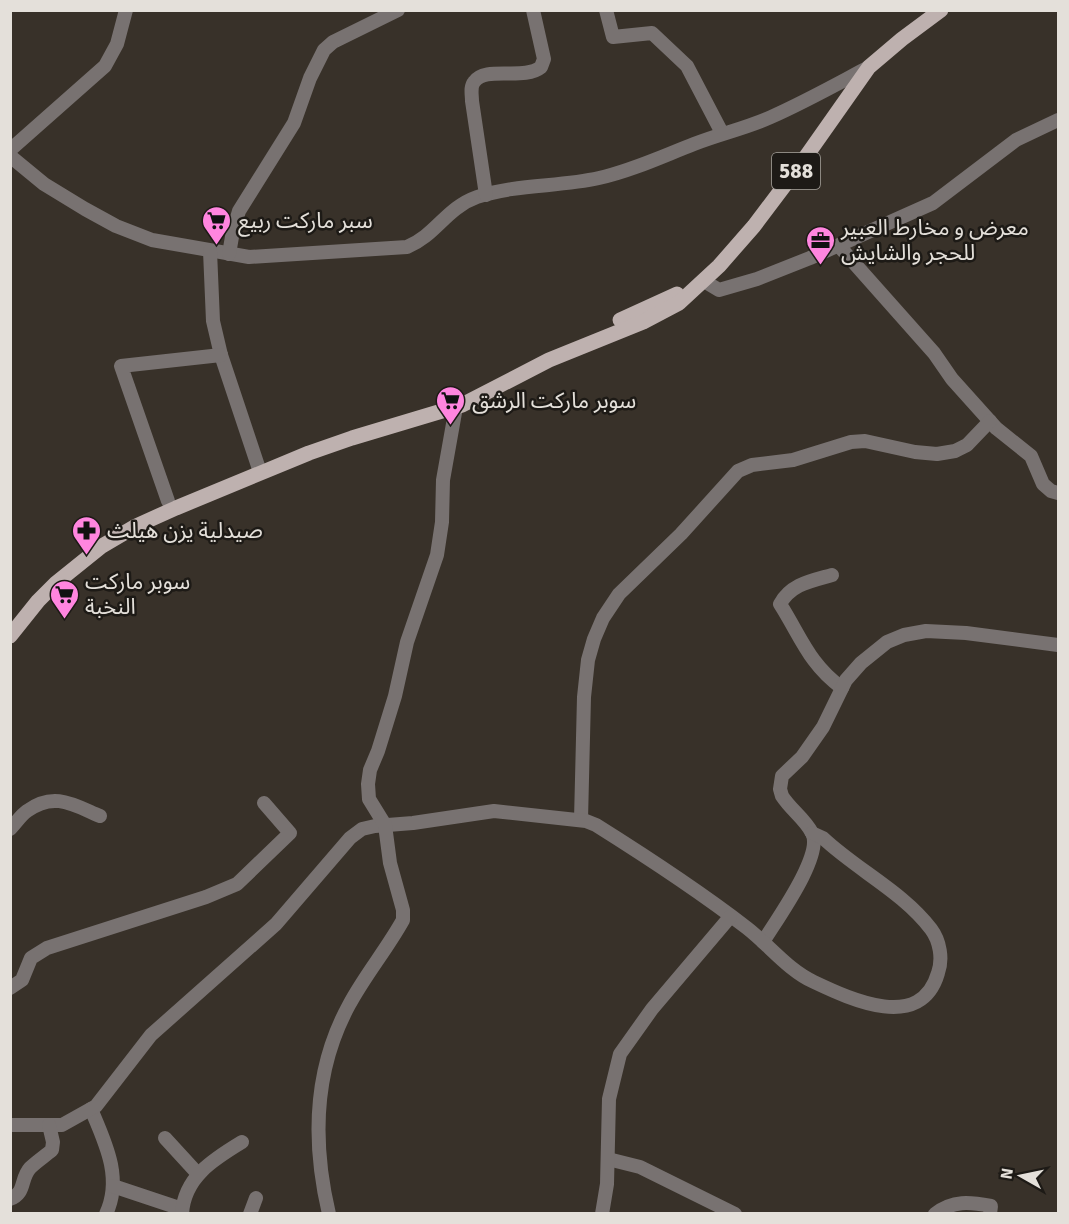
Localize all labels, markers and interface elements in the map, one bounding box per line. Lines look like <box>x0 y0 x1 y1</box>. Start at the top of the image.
road number: 588 <box>772 153 820 189</box>
supermarket icon: سبر ماركت ربيع <box>201 204 233 246</box>
place label: سبر ماركت ربيع <box>238 207 373 237</box>
place label: معرض و مخارط العبير للحجر والشايش <box>840 214 1029 266</box>
office icon: معرض و مخارط العبير للحجر والشايش <box>804 224 836 266</box>
supermarket icon: سوبر ماركت الرشق <box>435 384 467 426</box>
place label: سوبر ماركت الرشق <box>472 387 636 414</box>
pharmacy icon: صيدلية يزن هيلث <box>70 514 102 556</box>
place label: صيدلية يزن هيلث <box>107 517 263 544</box>
place label: سوبر ماركت النخبة <box>85 568 190 620</box>
supermarket icon: سوبر ماركت النخبة <box>48 578 80 620</box>
north arrow <box>991 1146 1051 1206</box>
text: N <box>996 1167 1018 1181</box>

